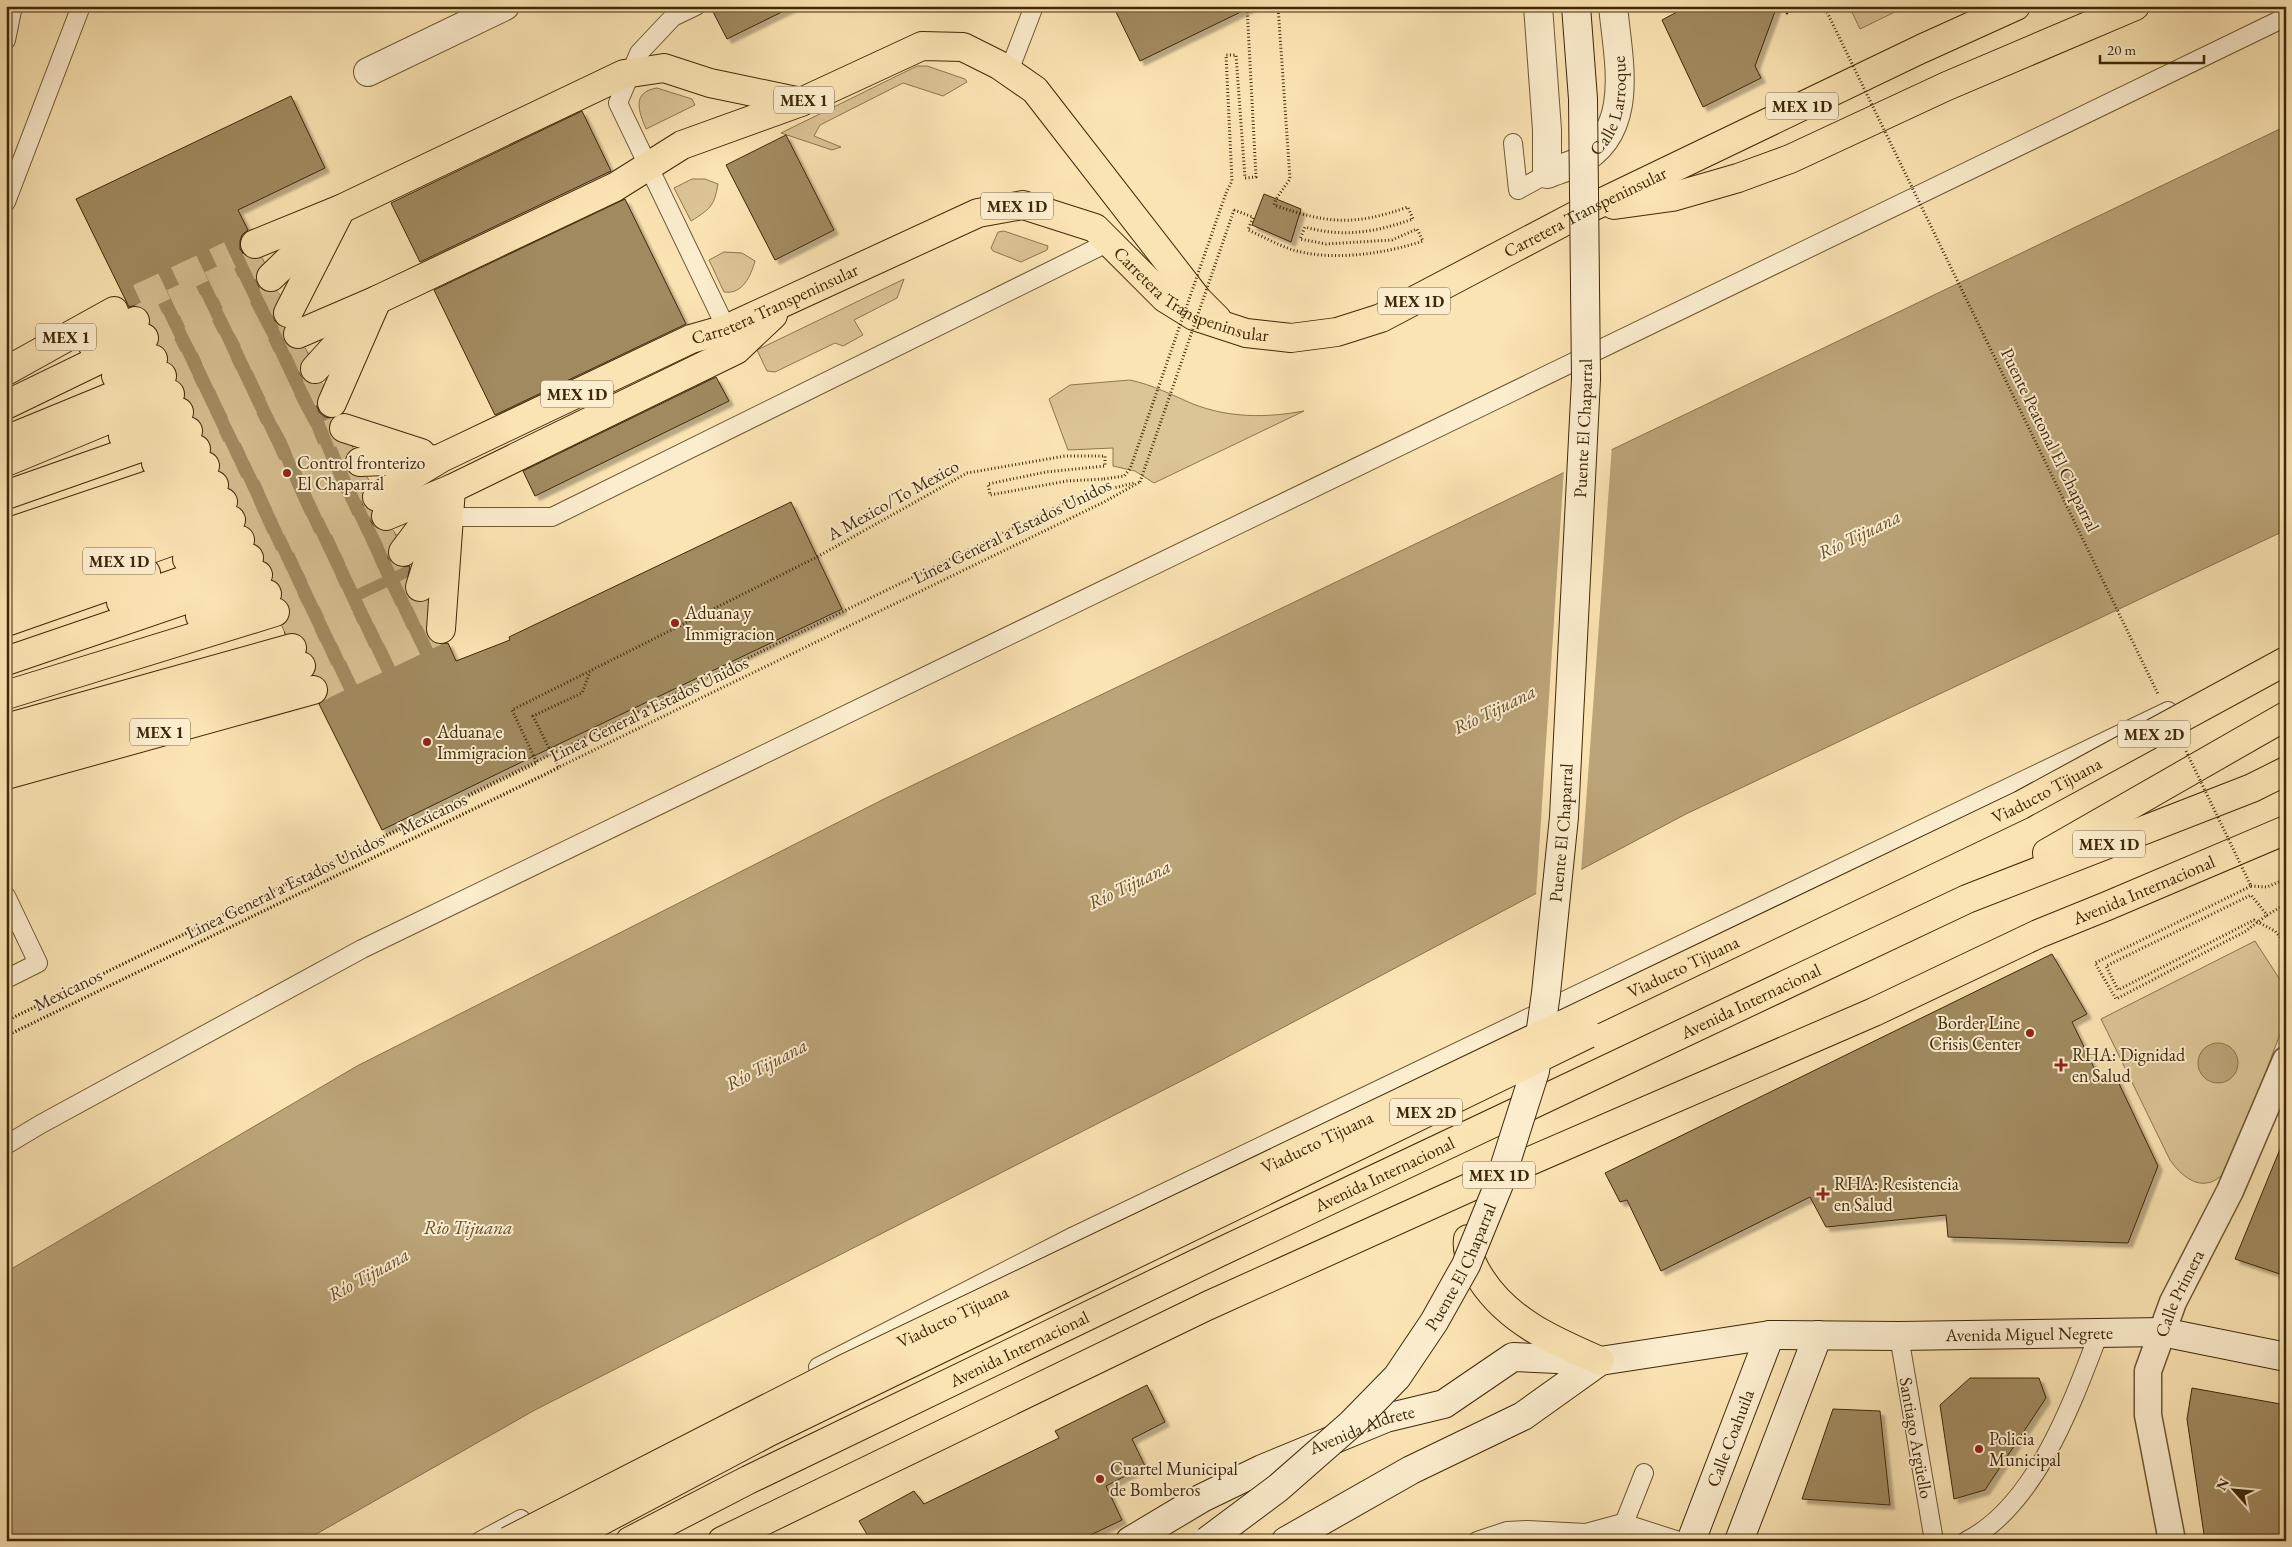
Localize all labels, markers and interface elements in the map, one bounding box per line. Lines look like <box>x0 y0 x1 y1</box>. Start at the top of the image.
scale bar <box>2100 32 2203 64</box>
text: 20 m <box>2107 40 2136 59</box>
street label: Calle Larroque <box>1584 55 1631 160</box>
road number: MEX 1 <box>774 86 834 114</box>
road number: MEX 1D <box>1766 92 1838 120</box>
street label: Carretera Transpeninsular <box>1499 161 1670 262</box>
road number: MEX 1D <box>981 192 1053 220</box>
street label: Carretera Transpeninsular <box>1109 241 1270 346</box>
street label: Carretera Transpeninsular <box>688 258 862 349</box>
road number: MEX 1D <box>1378 288 1450 314</box>
road number: MEX 1 <box>36 324 96 351</box>
street label: Puente Peatonal El Chaparral <box>1996 344 2105 535</box>
street label: Puente El Chaparral <box>1568 359 1597 498</box>
road number: MEX 1D <box>541 380 613 408</box>
place label: Control fronterizo El Chaparral <box>297 451 425 495</box>
street label: A Mexico/To Mexico <box>822 454 963 546</box>
marker: Control fronterizo El Chaparral <box>281 467 293 479</box>
street label: Linea General a Estados Unidos <box>909 472 1115 589</box>
water label: Río Tijuana <box>1814 504 1905 565</box>
road number: MEX 1D <box>83 548 155 574</box>
place label: Aduana y Immigracion <box>684 601 775 645</box>
marker: Aduana y Immigracion <box>669 617 681 629</box>
street label: Linea General a Estados Unidos <box>546 650 752 767</box>
water label: Río Tijuana <box>1449 679 1540 740</box>
road number: MEX 1 <box>130 719 190 746</box>
place label: Aduana e Immigracion <box>436 720 527 764</box>
road number: MEX 2D <box>2118 721 2190 748</box>
marker: Aduana e Immigracion <box>421 736 433 748</box>
street label: Viaducto Tijuana <box>1988 751 2106 828</box>
street label: Puente El Chaparral <box>1543 763 1578 903</box>
street label: Mexicanos <box>395 787 471 840</box>
street label: Linea General a Estados Unidos <box>182 827 388 944</box>
road number: MEX 1D <box>2073 831 2145 858</box>
street label: Avenida Internacional <box>2068 850 2218 930</box>
water label: Río Tijuana <box>1084 854 1175 915</box>
street label: Viaducto Tijuana <box>1623 929 1743 1003</box>
street label: Avenida Internacional <box>1676 958 1824 1044</box>
street label: Mexicanos <box>30 963 106 1016</box>
place label: Border Line Crisis Center <box>1929 1011 2020 1055</box>
marker: Border Line Crisis Center <box>2024 1027 2036 1039</box>
water label: Río Tijuana <box>721 1032 811 1096</box>
place label: RHA: Dignidad en Salud <box>2072 1043 2186 1087</box>
marker: RHA: Dignidad en Salud <box>2054 1058 2068 1072</box>
road number: MEX 2D <box>1390 1098 1462 1126</box>
street label: Viaducto Tijuana <box>1257 1105 1377 1178</box>
street label: Avenida Internacional <box>1310 1131 1458 1217</box>
road number: MEX 1D <box>1463 1162 1535 1188</box>
place label: RHA: Resistencia en Salud <box>1834 1172 1960 1216</box>
marker: RHA: Resistencia en Salud <box>1816 1187 1830 1201</box>
street label: Puente El Chaparral <box>1419 1200 1501 1335</box>
water label: Rio Tijuana <box>423 1215 513 1240</box>
water label: Río Tijuana <box>323 1242 413 1307</box>
street label: Calle Primera <box>2149 1245 2209 1340</box>
street label: Viaducto Tijuana <box>893 1280 1013 1353</box>
street label: Avenida Internacional <box>945 1305 1093 1392</box>
street label: Avenida Miguel Negrete <box>1944 1321 2113 1346</box>
street label: Santiago Argüello <box>1894 1375 1939 1501</box>
street label: Calle Coahuila <box>1701 1385 1759 1490</box>
street label: Avenida Aldrete <box>1305 1400 1417 1460</box>
place label: Policia Municipal <box>1989 1427 2061 1471</box>
marker: Policia Municipal <box>1973 1443 1985 1455</box>
place label: Cuartel Municipal de Bomberos <box>1110 1457 1238 1501</box>
north arrow <box>2210 1464 2260 1514</box>
marker: Cuartel Municipal de Bomberos <box>1094 1473 1106 1485</box>
text: N <box>2212 1474 2233 1493</box>

